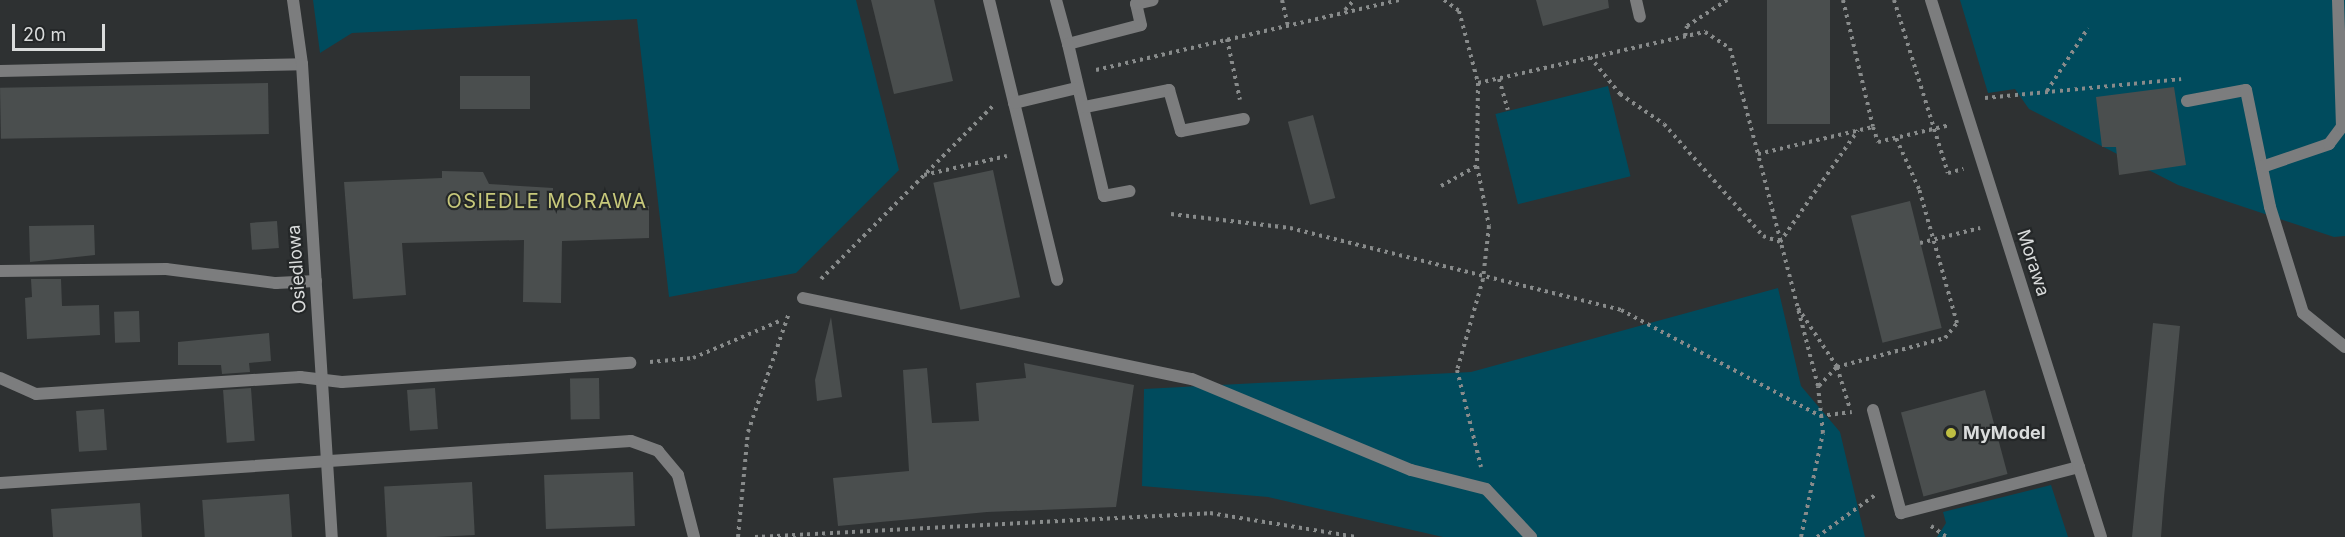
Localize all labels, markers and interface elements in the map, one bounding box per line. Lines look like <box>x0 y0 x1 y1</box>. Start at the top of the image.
scale bar <box>15 12 108 50</box>
text: 20 m <box>23 24 66 45</box>
district label: OSIEDLE MORAWA <box>446 189 648 213</box>
street label: Osiedlowa <box>283 224 311 314</box>
street label: Morawa <box>2012 227 2054 299</box>
place label: MyModel <box>1963 422 2046 444</box>
marker: MyModel <box>1944 426 1958 440</box>

